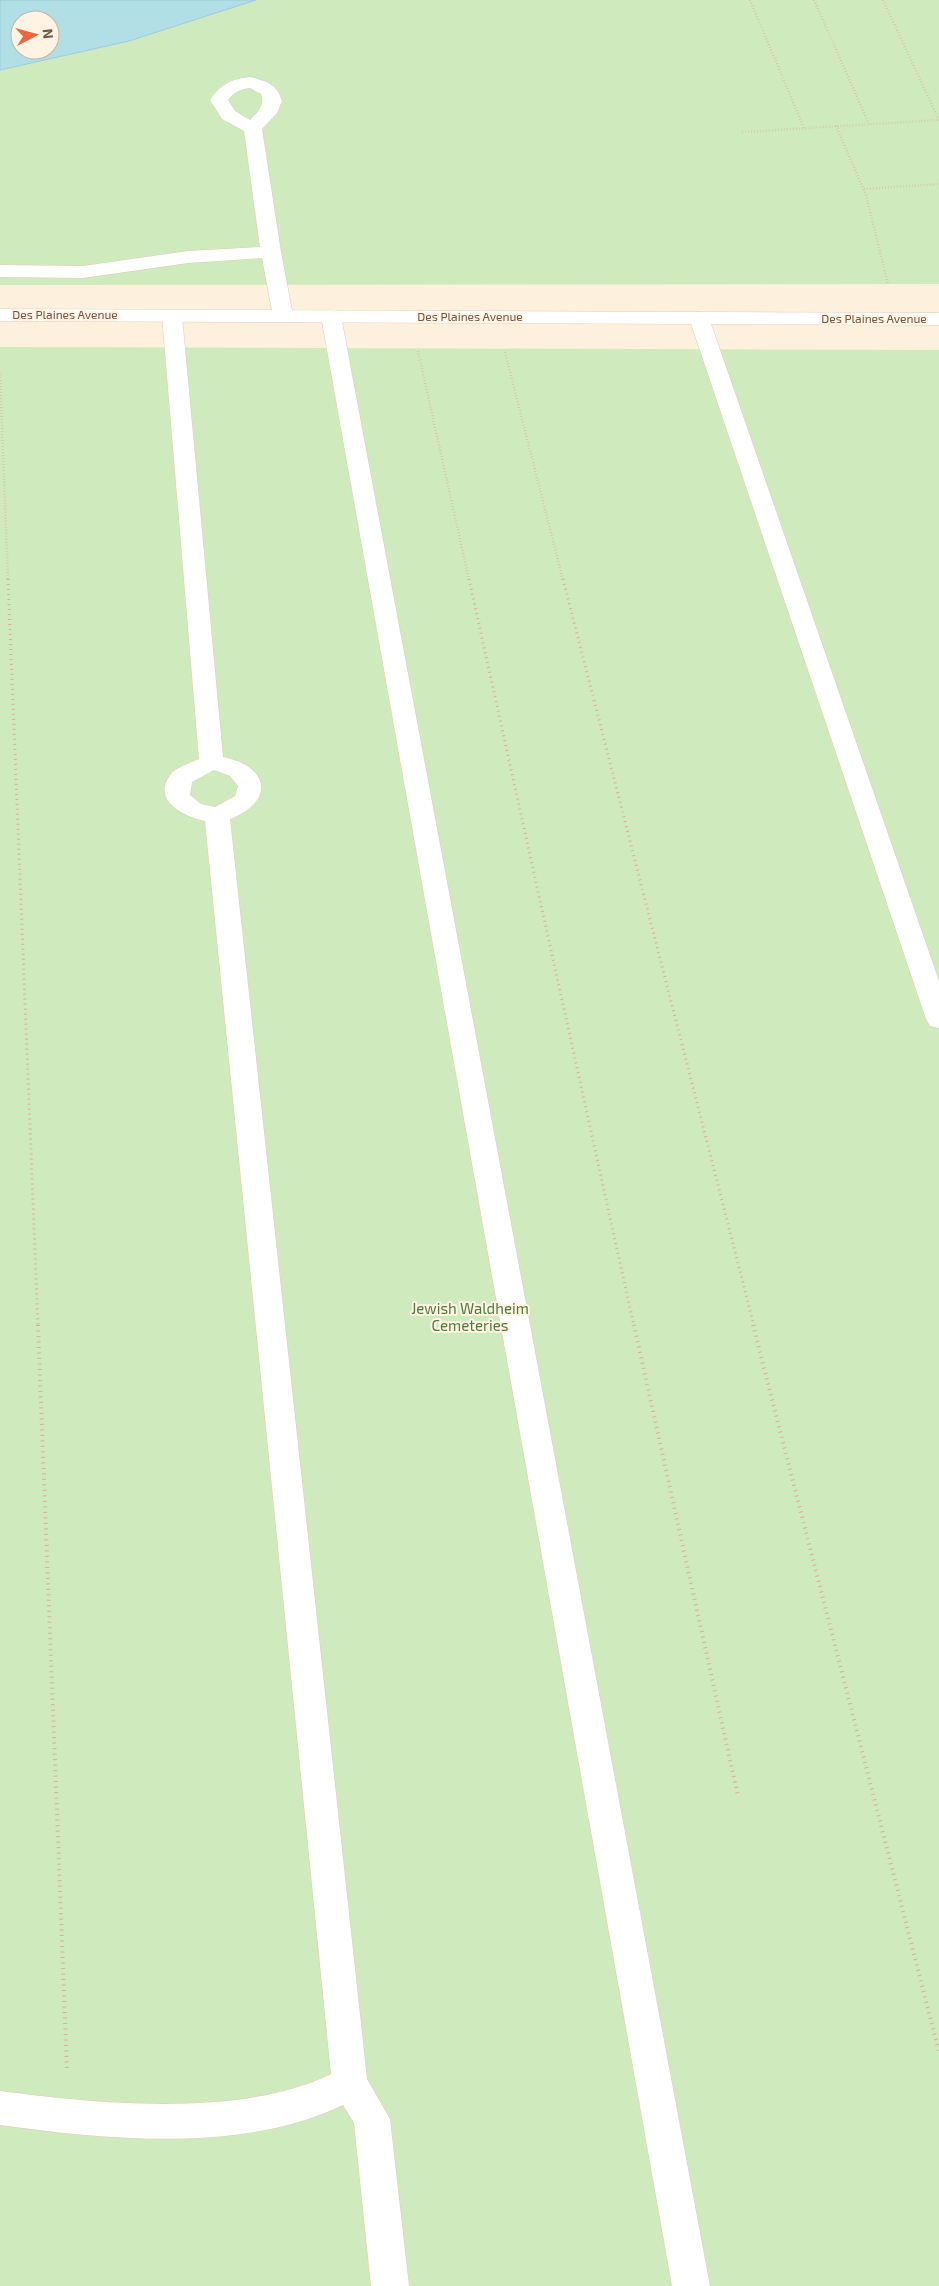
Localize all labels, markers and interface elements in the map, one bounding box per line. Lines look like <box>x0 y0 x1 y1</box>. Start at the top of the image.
north arrow <box>10 10 60 60</box>
text: N <box>39 28 57 40</box>
street label: Des Plaines Avenue <box>12 307 118 321</box>
street label: Des Plaines Avenue <box>417 309 523 323</box>
street label: Des Plaines Avenue <box>821 311 927 325</box>
park label: Jewish Waldheim Cemeteries <box>411 1299 529 1334</box>

